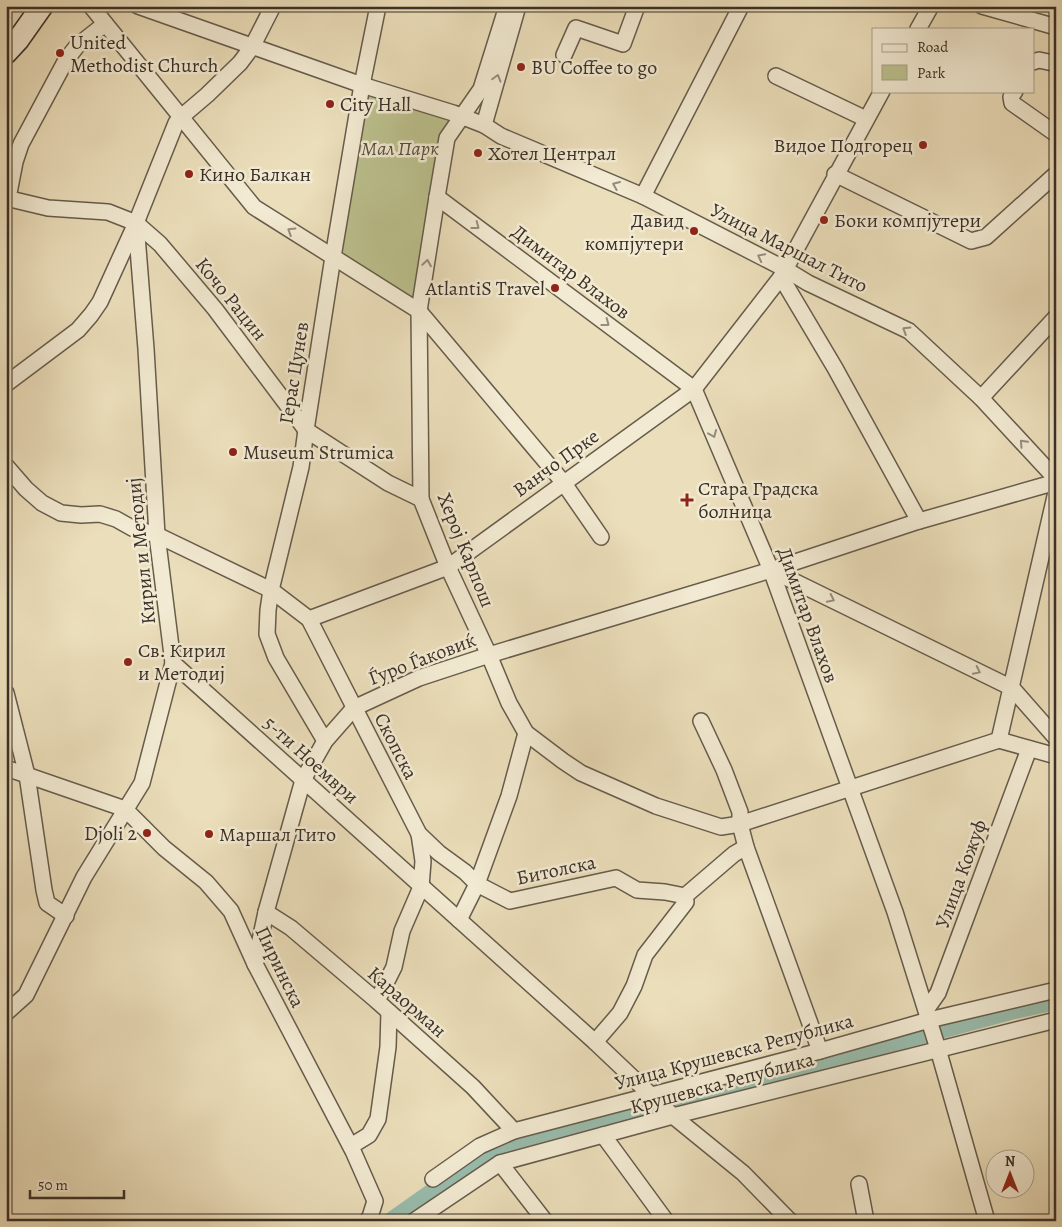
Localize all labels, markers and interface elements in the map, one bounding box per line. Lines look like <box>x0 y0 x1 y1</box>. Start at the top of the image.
legend <box>872 28 1034 92</box>
place label: United Methodist Church <box>70 29 219 79</box>
text: Road <box>917 37 949 57</box>
marker: United Methodist Church <box>54 47 66 59</box>
place label: BU Coffee to go <box>531 54 657 81</box>
marker: BU Coffee to go <box>515 61 527 73</box>
text: Park <box>917 63 946 83</box>
one-way arrow <box>492 74 502 82</box>
place label: City Hall <box>340 91 411 118</box>
marker: City Hall <box>324 98 336 110</box>
place label: Видое Подгорец <box>774 132 913 159</box>
park label: Мал Парк <box>361 135 439 162</box>
marker: Видое Подгорец <box>917 139 929 151</box>
place label: Хотел Централ <box>488 140 616 167</box>
marker: Хотел Централ <box>472 147 484 159</box>
place label: Кино Балкан <box>199 161 311 188</box>
marker: Кино Балкан <box>183 168 195 180</box>
one-way arrow <box>612 180 621 191</box>
street label: Улица Маршал Тито <box>706 197 872 299</box>
place label: Давид компјутери <box>585 207 684 257</box>
place label: Боки компјутери <box>834 207 981 234</box>
marker: Боки компјутери <box>818 214 830 226</box>
street label: Димитар Влахов <box>506 218 636 326</box>
one-way arrow <box>470 220 480 229</box>
marker: Давид компјутери <box>688 225 700 237</box>
one-way arrow <box>288 228 297 238</box>
street label: Кочо Рацин <box>189 252 273 346</box>
one-way arrow <box>758 253 767 263</box>
one-way arrow <box>421 258 431 267</box>
place label: AtlantiS Travel <box>425 275 545 302</box>
marker: AtlantiS Travel <box>549 282 561 294</box>
one-way arrow <box>600 317 610 326</box>
street label: Герас Цунев <box>273 320 315 426</box>
one-way arrow <box>903 327 912 337</box>
street label: Ванчо Прке <box>508 423 604 503</box>
one-way arrow <box>707 429 718 438</box>
place label: Museum Strumica <box>243 439 395 466</box>
one-way arrow <box>1020 440 1029 449</box>
marker: Museum Strumica <box>227 446 239 458</box>
place label: Стара Градска болница <box>698 475 820 525</box>
street label: Кирил и Методиј <box>120 476 162 626</box>
street label: Херој Карпош <box>431 489 501 611</box>
marker: Стара Градска болница <box>680 493 694 507</box>
street label: Димитар Влахов <box>771 544 845 686</box>
one-way arrow <box>826 593 835 603</box>
street label: Ѓуро Ѓаковиќ <box>364 626 480 692</box>
place label: Св. Кирил и Методиј <box>138 637 226 687</box>
marker: Св. Кирил и Методиј <box>122 656 134 668</box>
one-way arrow <box>972 664 981 675</box>
street label: Скопска <box>368 708 425 785</box>
street label: 5-ти Ноември <box>257 710 365 810</box>
street label: Улица Кожуф <box>929 816 993 932</box>
place label: Djoli 2 <box>84 820 137 847</box>
place label: Маршал Тито <box>219 821 336 848</box>
marker: Djoli 2 <box>141 827 153 839</box>
marker: Маршал Тито <box>203 828 215 840</box>
street label: Битолска <box>514 848 599 892</box>
street label: Пиринска <box>249 922 312 1013</box>
street label: Караорман <box>362 960 452 1044</box>
street label: Улица Крушевска Република <box>612 1009 856 1095</box>
street label: Крушевска Република <box>627 1047 817 1119</box>
north arrow <box>984 1150 1034 1200</box>
text: N <box>1005 1152 1015 1171</box>
scale bar <box>30 1167 124 1199</box>
text: 50 m <box>38 1175 68 1195</box>

